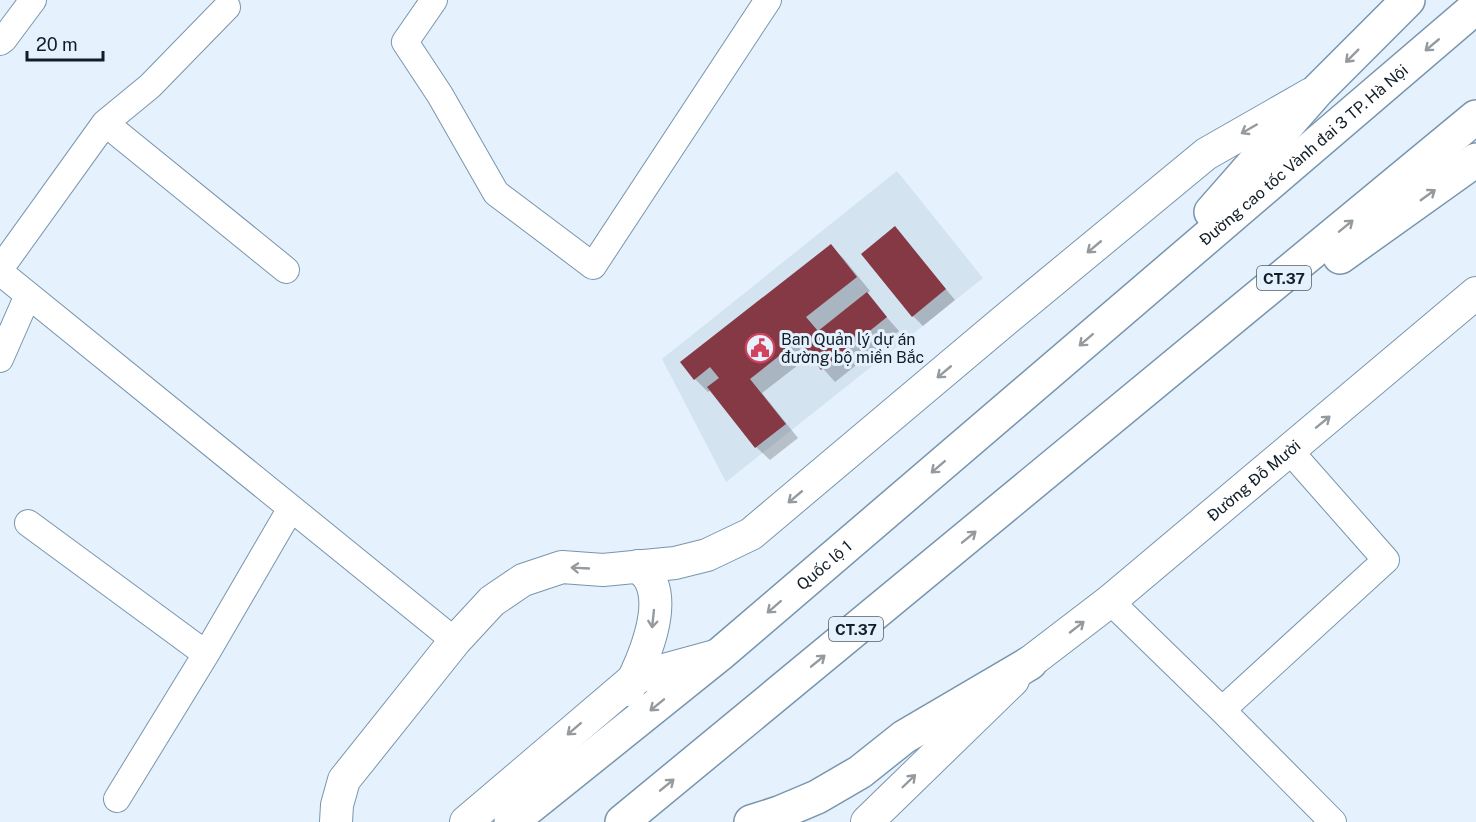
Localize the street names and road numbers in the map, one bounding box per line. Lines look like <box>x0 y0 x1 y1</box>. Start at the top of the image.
street label: Đường cao tốc Vành đai 3 TP. Hà Nội <box>1195 60 1412 249</box>
road number: CT.37 <box>1257 266 1311 290</box>
street label: Đường Đỗ Mười <box>1203 436 1304 525</box>
street label: Quốc lộ 1 <box>793 536 856 594</box>
road number: CT.37 <box>829 617 883 641</box>

